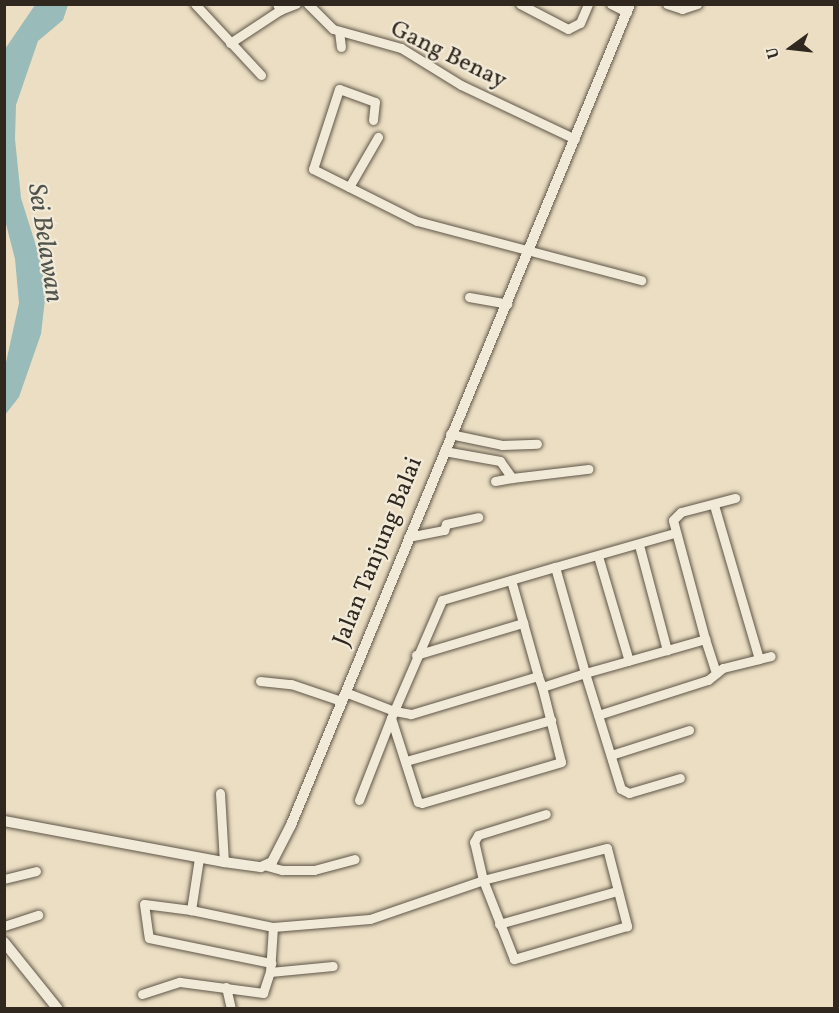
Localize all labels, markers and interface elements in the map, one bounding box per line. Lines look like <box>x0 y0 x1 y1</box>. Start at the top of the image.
street label: Gang Benay <box>385 15 511 97</box>
north arrow <box>761 18 821 78</box>
text: U <box>762 45 786 61</box>
water label: Sei Belawan <box>19 181 69 305</box>
street label: Jalan Tanjung Balai <box>328 453 430 651</box>

